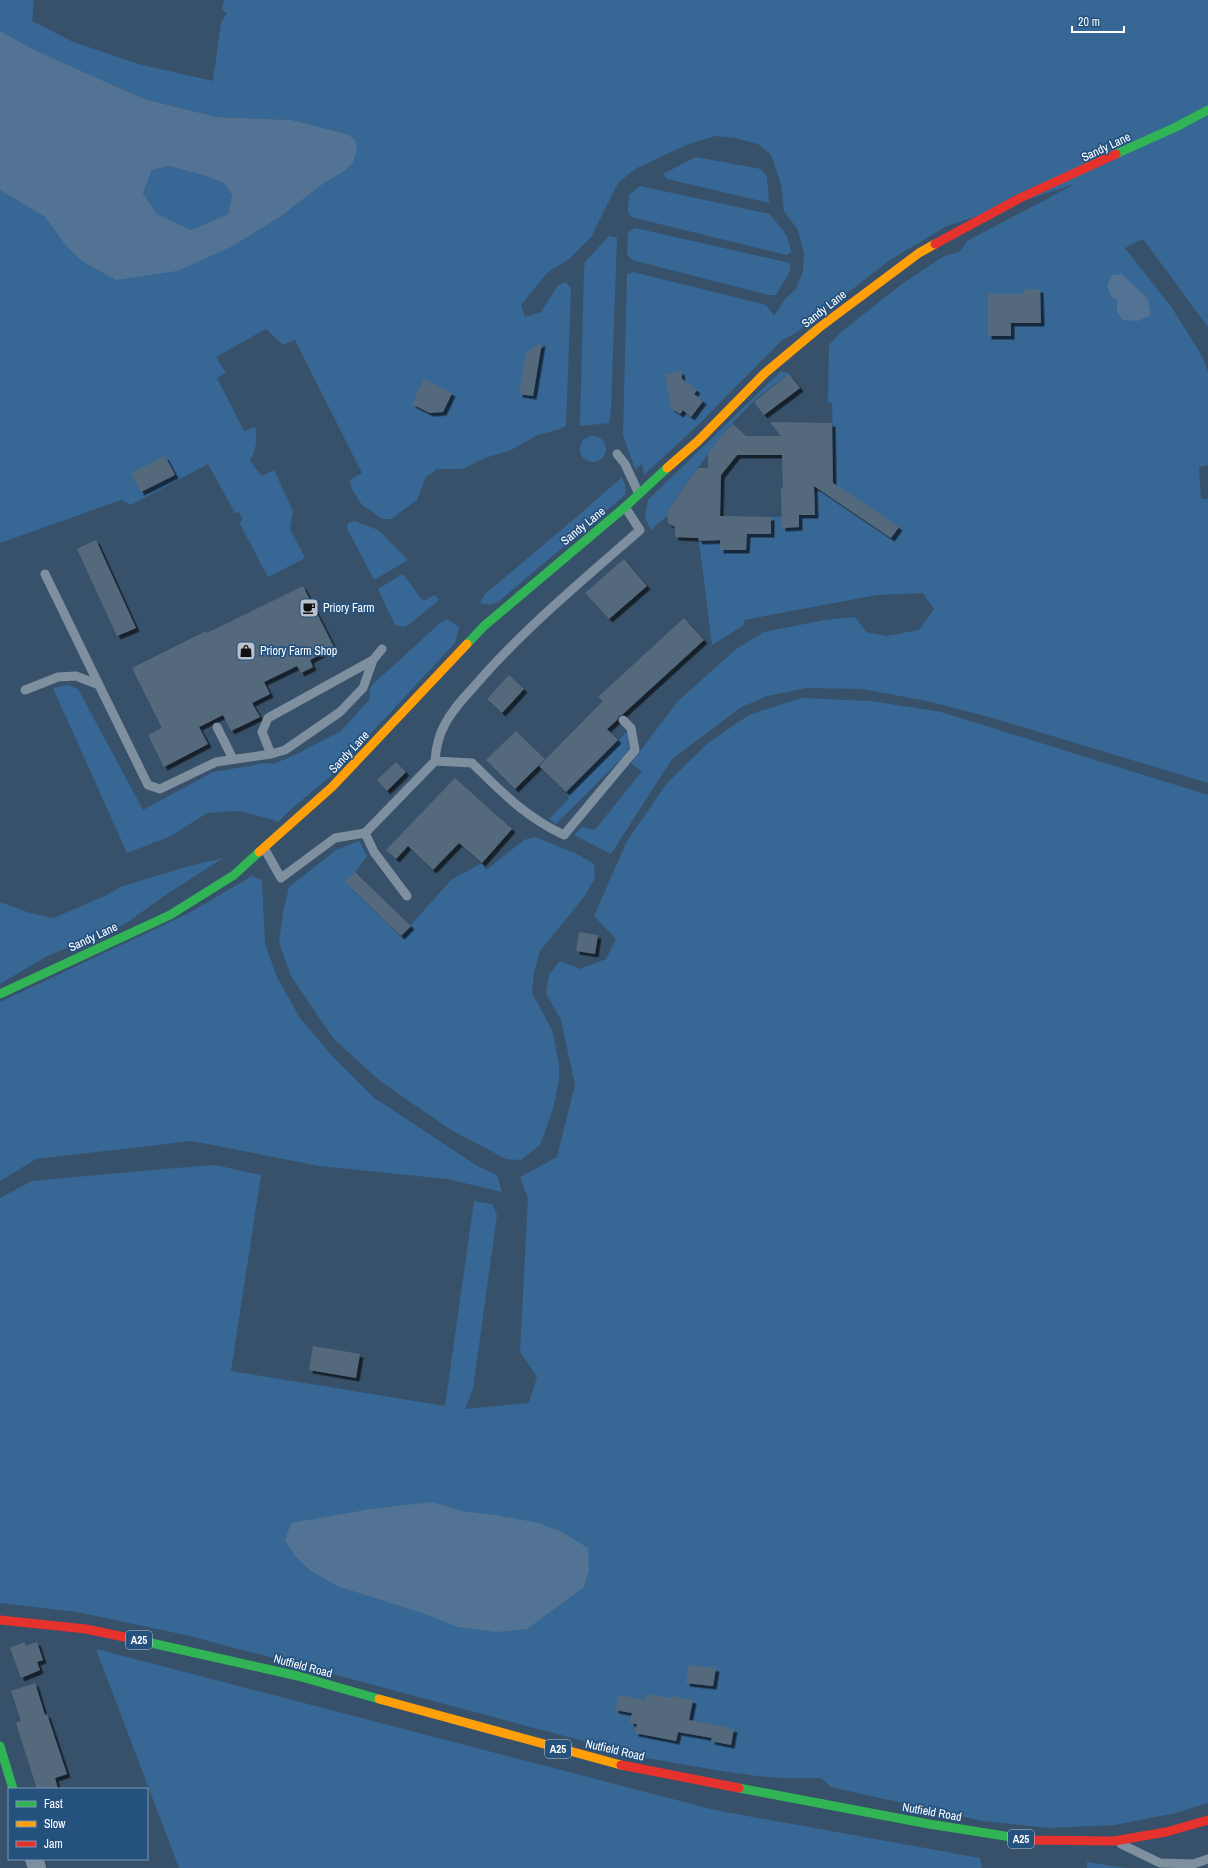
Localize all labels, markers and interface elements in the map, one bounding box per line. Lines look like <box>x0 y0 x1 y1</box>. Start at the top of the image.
scale bar <box>1072 8 1124 34</box>
text: 20 m <box>1078 14 1100 30</box>
street label: Sandy Lane <box>1079 129 1133 165</box>
street label: Sandy Lane <box>798 287 850 331</box>
street label: Sandy Lane <box>558 503 608 549</box>
cafe icon: Priory Farm <box>298 597 320 619</box>
place label: Priory Farm <box>323 600 374 616</box>
shop icon: Priory Farm Shop <box>235 640 257 662</box>
place label: Priory Farm Shop <box>260 643 337 659</box>
street label: Sandy Lane <box>325 727 373 777</box>
street label: Sandy Lane <box>66 919 120 955</box>
road number: A25 <box>126 1631 152 1649</box>
street label: Nutfield Road <box>272 1650 334 1682</box>
street label: Nutfield Road <box>584 1735 646 1765</box>
road number: A25 <box>545 1740 571 1758</box>
legend <box>8 1788 148 1860</box>
text: Fast <box>44 1796 63 1812</box>
street label: Nutfield Road <box>901 1799 963 1825</box>
text: Slow <box>44 1816 66 1832</box>
road number: A25 <box>1008 1830 1034 1848</box>
text: Jam <box>44 1836 63 1852</box>

